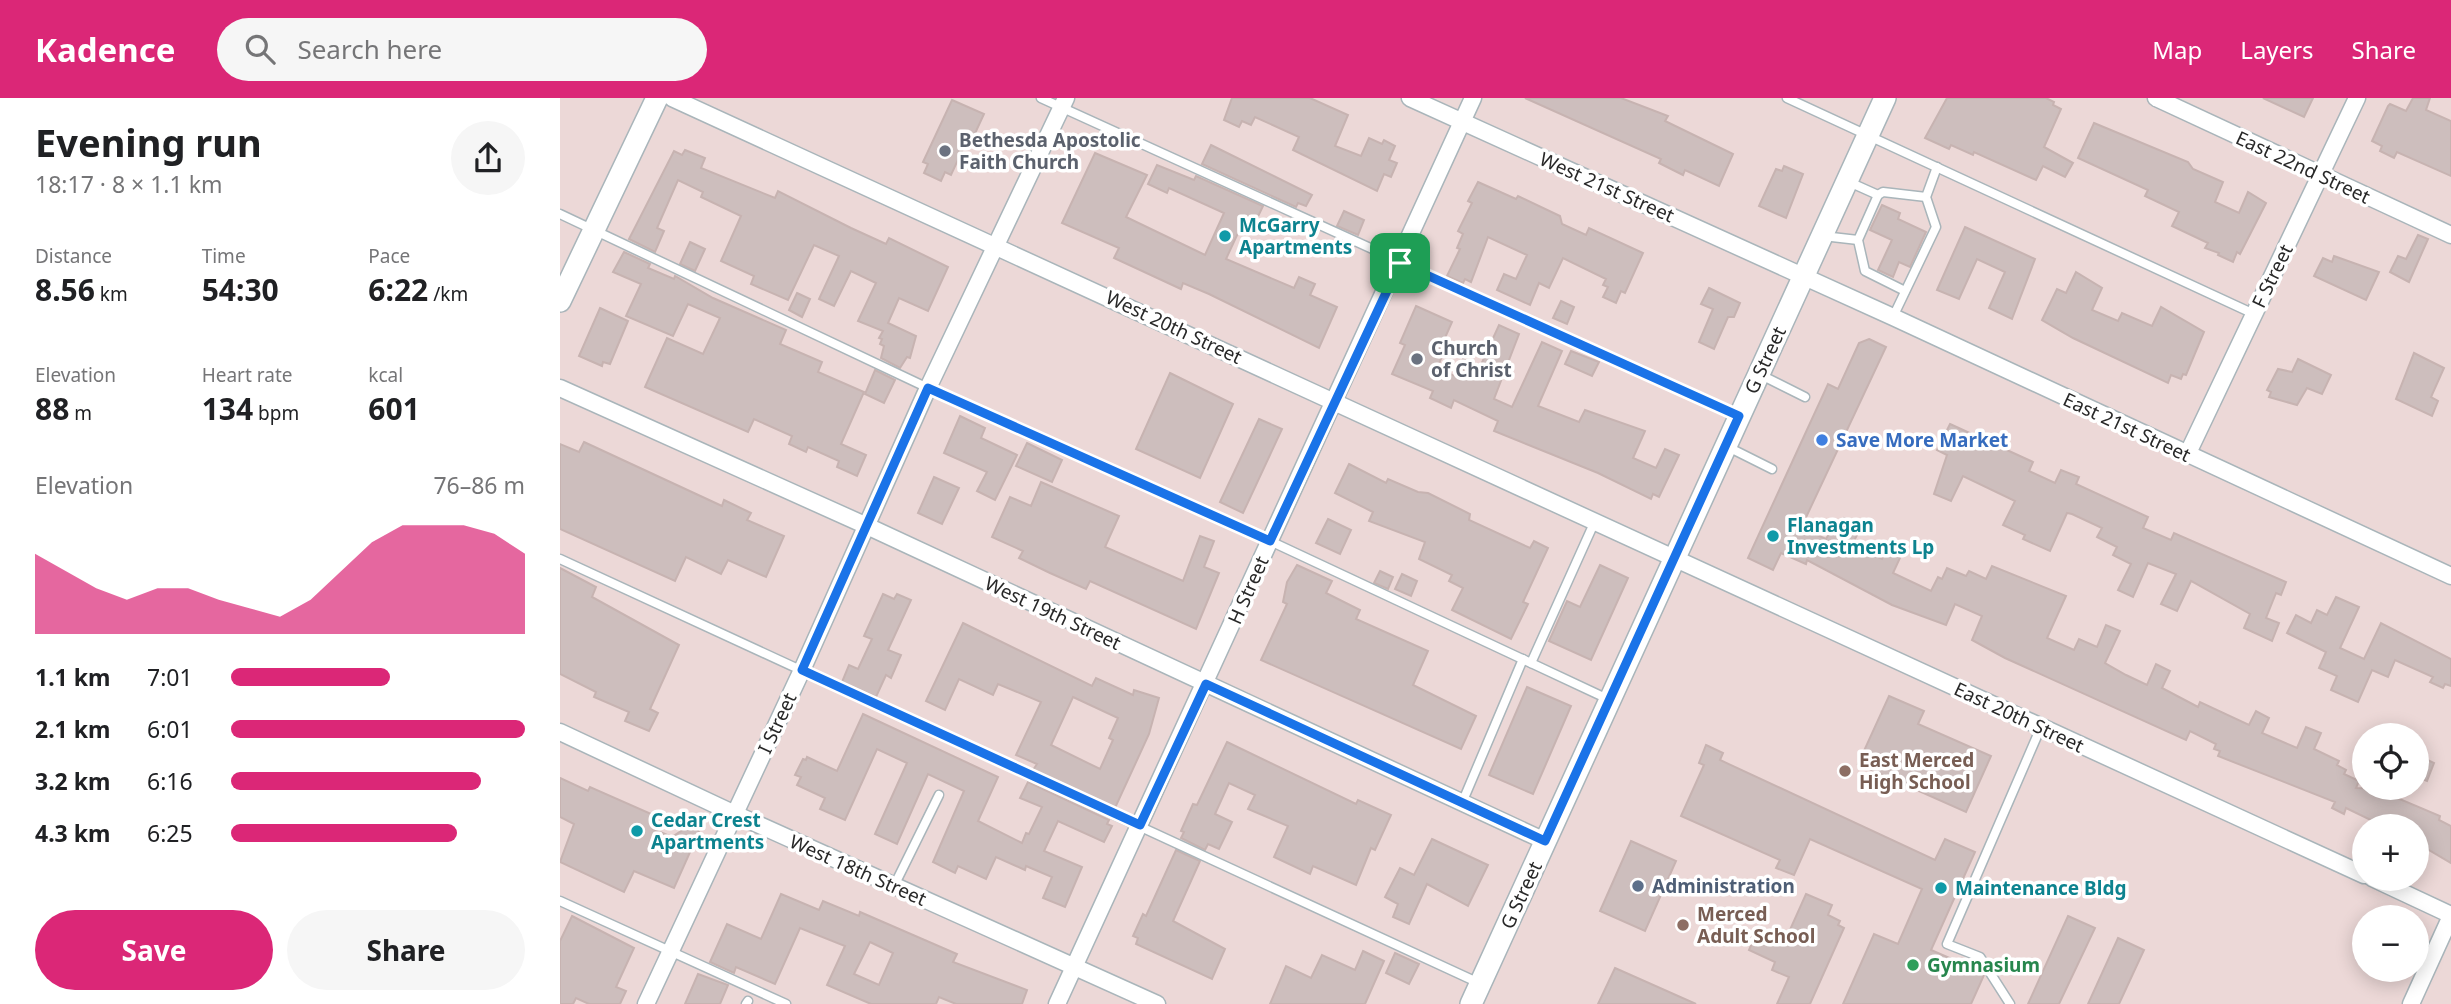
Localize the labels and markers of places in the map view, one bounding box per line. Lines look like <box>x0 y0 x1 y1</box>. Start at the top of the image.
place label: Bethesda Apostolic Faith Church <box>959 127 1141 175</box>
marker: Bethesda Apostolic Faith Church <box>937 143 953 159</box>
place label: McGarry Apartments <box>1239 212 1352 260</box>
marker: McGarry Apartments <box>1217 228 1233 244</box>
pin <box>1370 233 1430 293</box>
place label: Church of Christ <box>1431 335 1512 383</box>
marker: Church of Christ <box>1409 351 1425 367</box>
place label: Save More Market <box>1836 427 2008 453</box>
marker: Save More Market <box>1814 432 1830 448</box>
place label: Flanagan Investments Lp <box>1787 512 1934 560</box>
marker: Flanagan Investments Lp <box>1765 528 1781 544</box>
place label: East Merced High School <box>1859 747 1974 795</box>
marker: East Merced High School <box>1837 763 1853 779</box>
place label: Cedar Crest Apartments <box>651 807 764 855</box>
marker: Cedar Crest Apartments <box>629 823 645 839</box>
place label: Administration <box>1652 873 1795 899</box>
place label: Maintenance Bldg <box>1955 875 2126 901</box>
marker: Administration <box>1630 878 1646 894</box>
marker: Maintenance Bldg <box>1933 880 1949 896</box>
place label: Merced Adult School <box>1697 901 1815 949</box>
marker: Merced Adult School <box>1675 917 1691 933</box>
place label: Gymnasium <box>1927 952 2040 978</box>
marker: Gymnasium <box>1905 957 1921 973</box>

